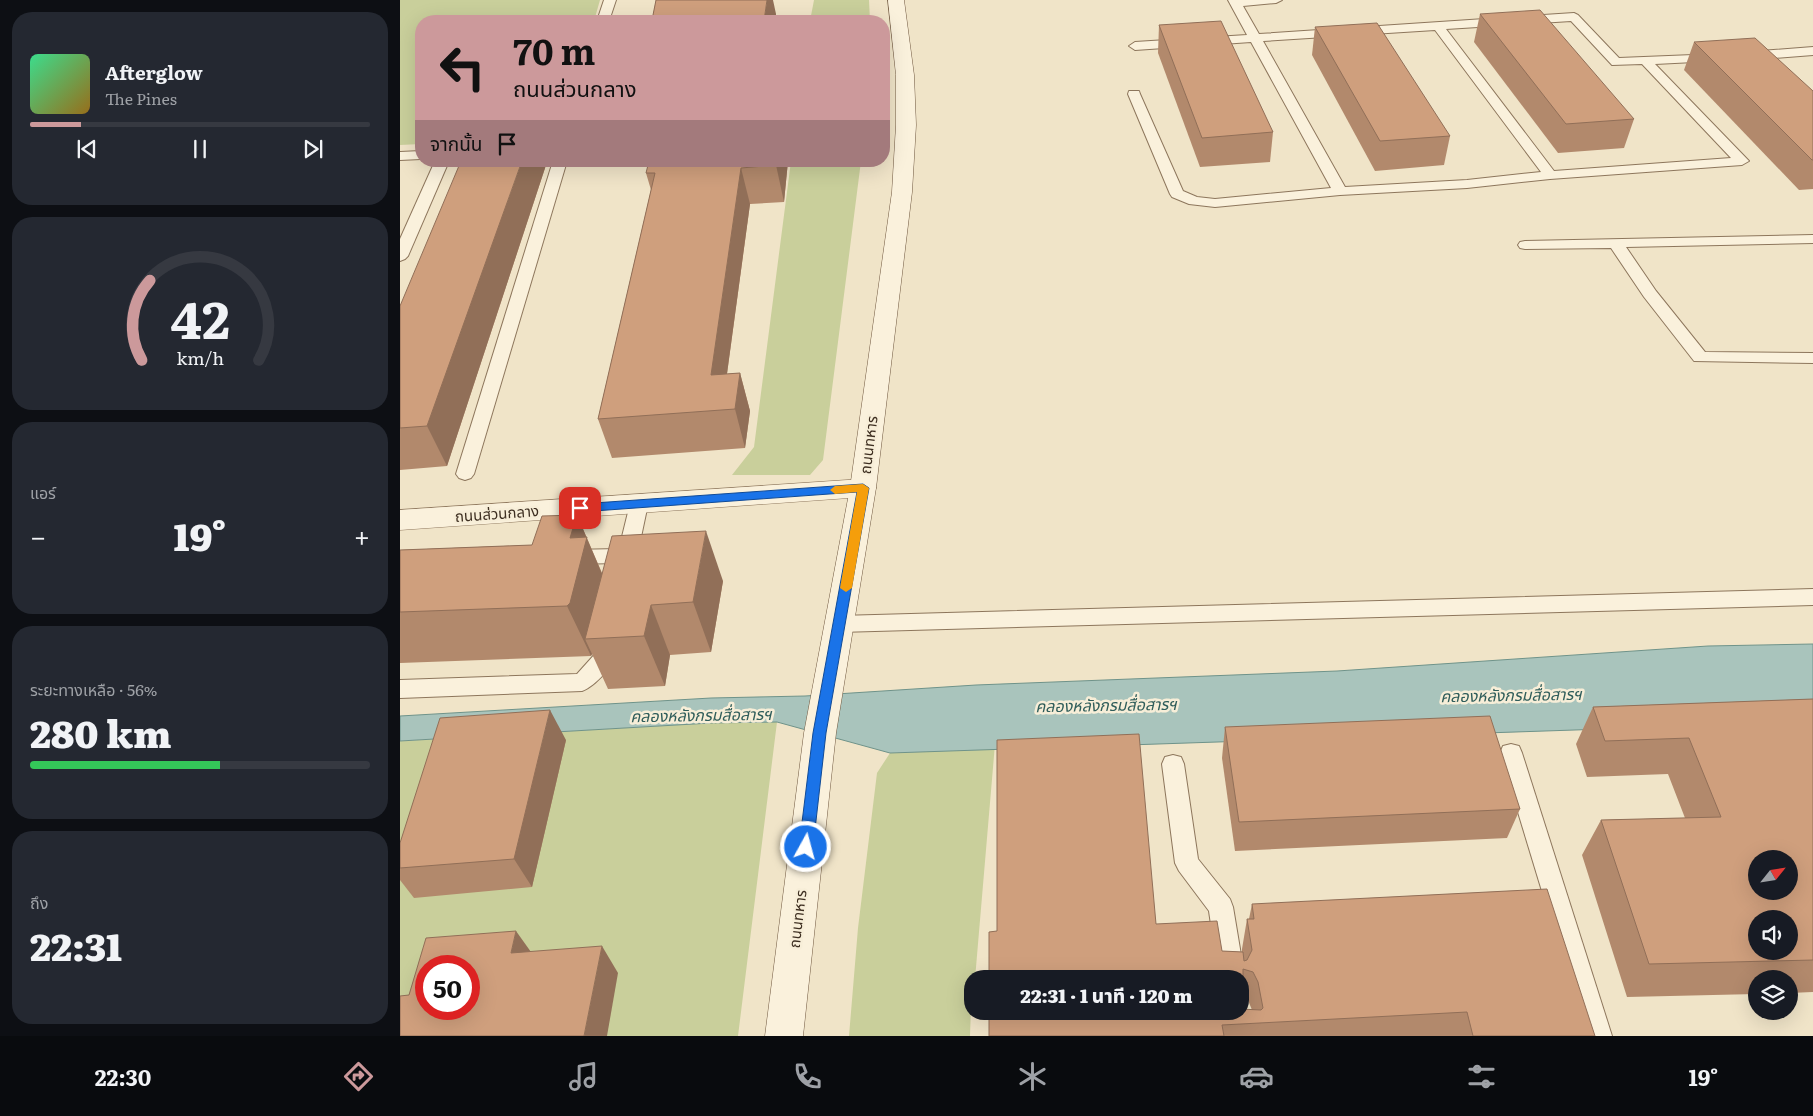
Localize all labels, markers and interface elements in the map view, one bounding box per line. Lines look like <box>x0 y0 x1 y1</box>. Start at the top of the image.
text: 70 m <box>513 24 595 76</box>
icon: left <box>430 35 495 100</box>
text: Afterglow <box>105 58 203 86</box>
text: ถนนส่วนกลาง <box>513 71 637 104</box>
text: The Pines <box>105 86 177 110</box>
text: จากนั้น <box>430 129 483 157</box>
icon: arrive <box>493 130 521 158</box>
icon: previous <box>73 135 101 163</box>
icon: pause <box>186 135 214 163</box>
icon: next <box>299 135 327 163</box>
text: 42 <box>170 278 230 355</box>
text: km/h <box>176 344 224 371</box>
street label: ถนนทหาร <box>853 414 883 475</box>
text: แอร์ <box>30 480 56 504</box>
pin <box>559 487 601 529</box>
icon: arrive <box>566 494 594 522</box>
street label: ถนนส่วนกลาง <box>454 498 540 527</box>
text: 19° <box>174 506 226 563</box>
text: − <box>30 514 46 556</box>
text: + <box>354 514 370 556</box>
text: ระยะทางเหลือ · 56% <box>30 677 157 701</box>
water label: คลองหลังกรมสื่อสารฯ <box>1440 681 1582 707</box>
water label: คลองหลังกรมสื่อสารฯ <box>1035 691 1177 717</box>
water label: คลองหลังกรมสื่อสารฯ <box>630 701 772 727</box>
text: 280 km <box>30 703 172 760</box>
position arrow <box>779 820 831 872</box>
north arrow <box>1748 850 1798 900</box>
map controls <box>1748 850 1798 1020</box>
street label: ถนนทหาร <box>782 888 812 949</box>
text: ถึง <box>30 890 48 914</box>
button: sound <box>1748 910 1798 960</box>
text: 22:31 <box>30 916 122 973</box>
speed limit sign: 50 <box>415 955 480 1020</box>
button: layers <box>1748 970 1798 1020</box>
text: 22:31 · 1 นาที · 120 m <box>1020 981 1193 1009</box>
icon: directions <box>341 1059 376 1094</box>
icon: music <box>566 1059 601 1094</box>
icon: phone <box>790 1059 825 1094</box>
icon: climate <box>1015 1059 1050 1094</box>
icon: car <box>1239 1059 1274 1094</box>
icon: filters <box>1464 1059 1499 1094</box>
text: 22:30 <box>95 1060 151 1093</box>
text: 19° <box>1689 1060 1718 1093</box>

